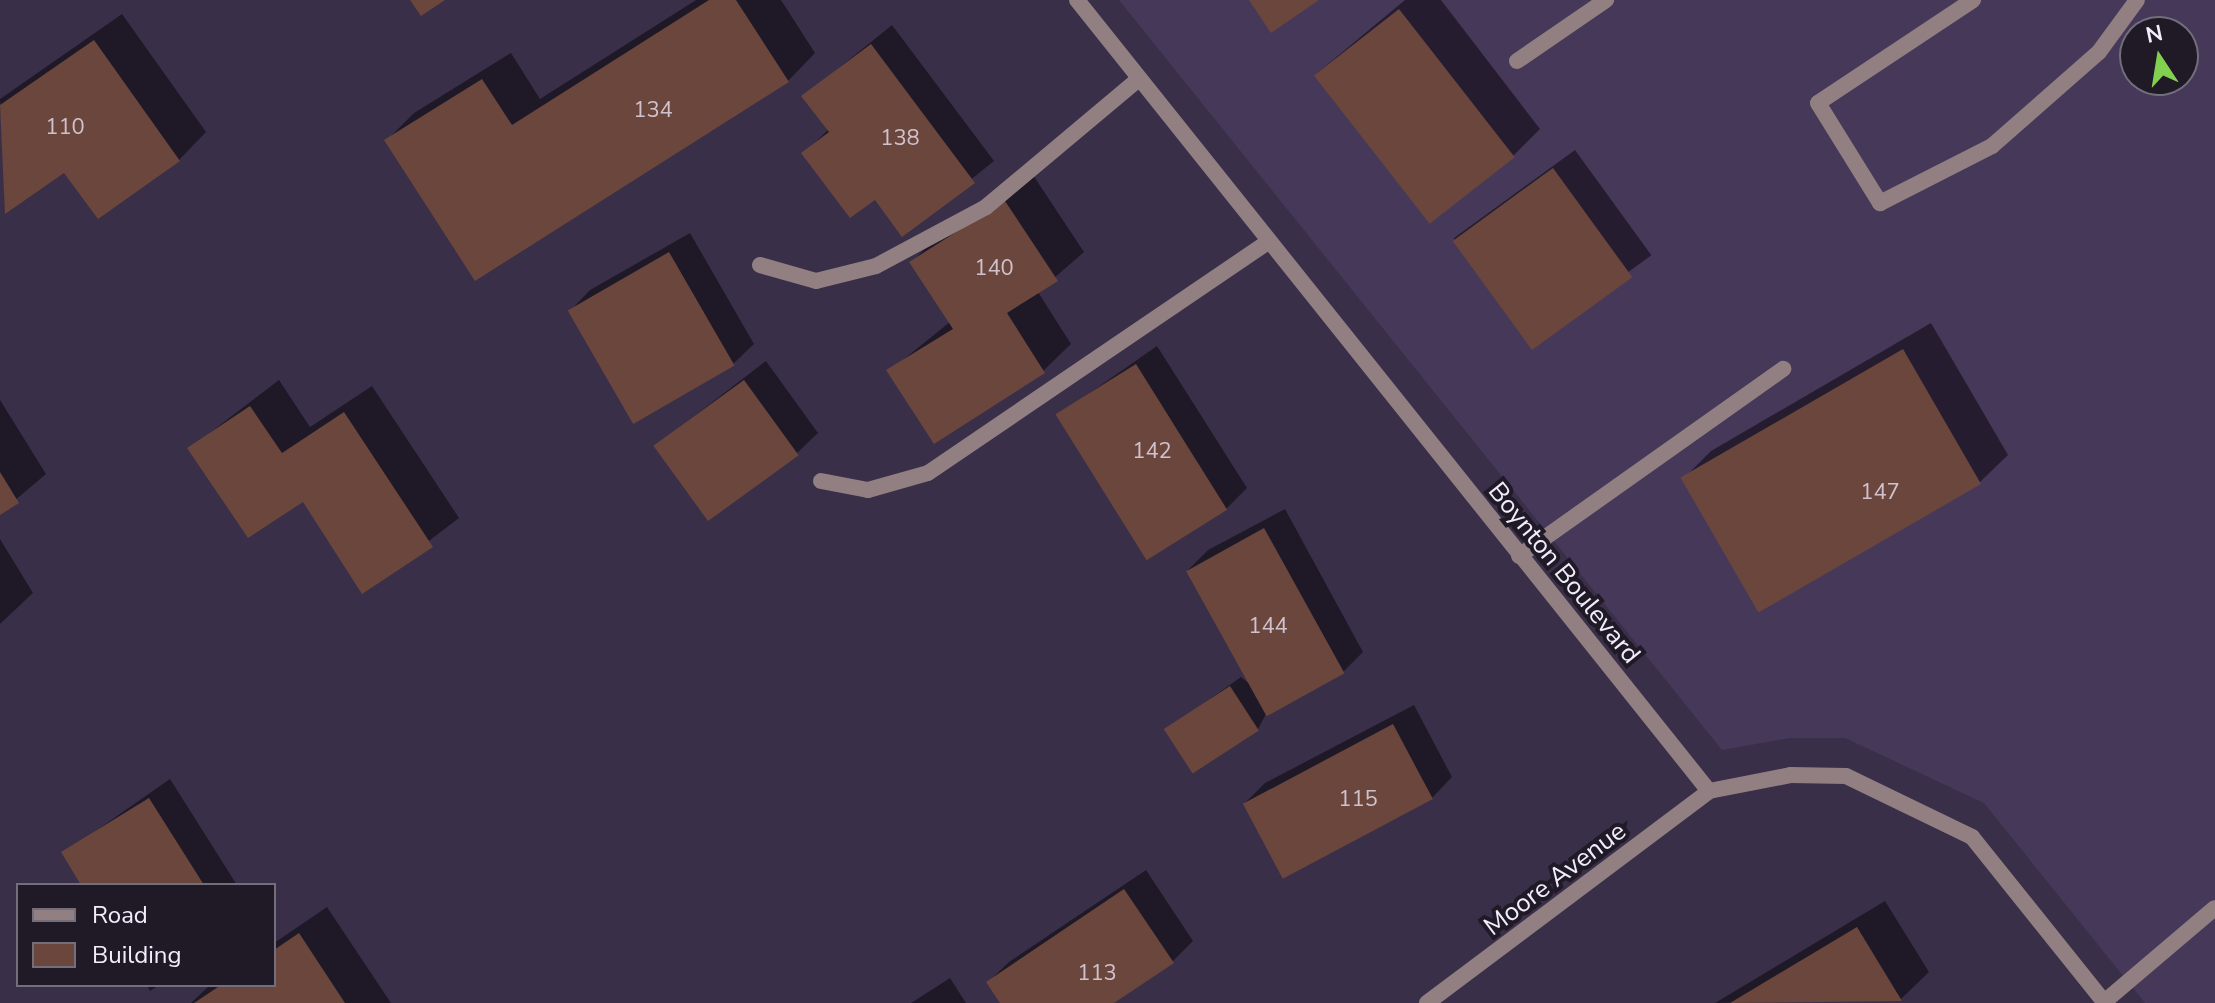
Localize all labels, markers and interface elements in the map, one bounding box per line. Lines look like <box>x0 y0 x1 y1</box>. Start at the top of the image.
north arrow <box>2119 16 2199 96</box>
text: N <box>2143 18 2166 51</box>
house number: 134 <box>633 98 673 124</box>
house number: 110 <box>45 115 85 141</box>
house number: 138 <box>880 126 920 152</box>
house number: 140 <box>974 256 1014 282</box>
house number: 142 <box>1132 439 1172 465</box>
street label: Boynton Boulevard <box>1481 476 1647 670</box>
house number: 147 <box>1860 480 1900 506</box>
house number: 144 <box>1248 614 1288 640</box>
house number: 115 <box>1338 787 1378 813</box>
street label: Moore Avenue <box>1478 816 1632 942</box>
legend <box>16 883 276 987</box>
text: Road <box>92 899 148 931</box>
text: Building <box>92 939 182 971</box>
house number: 113 <box>1077 961 1117 987</box>

